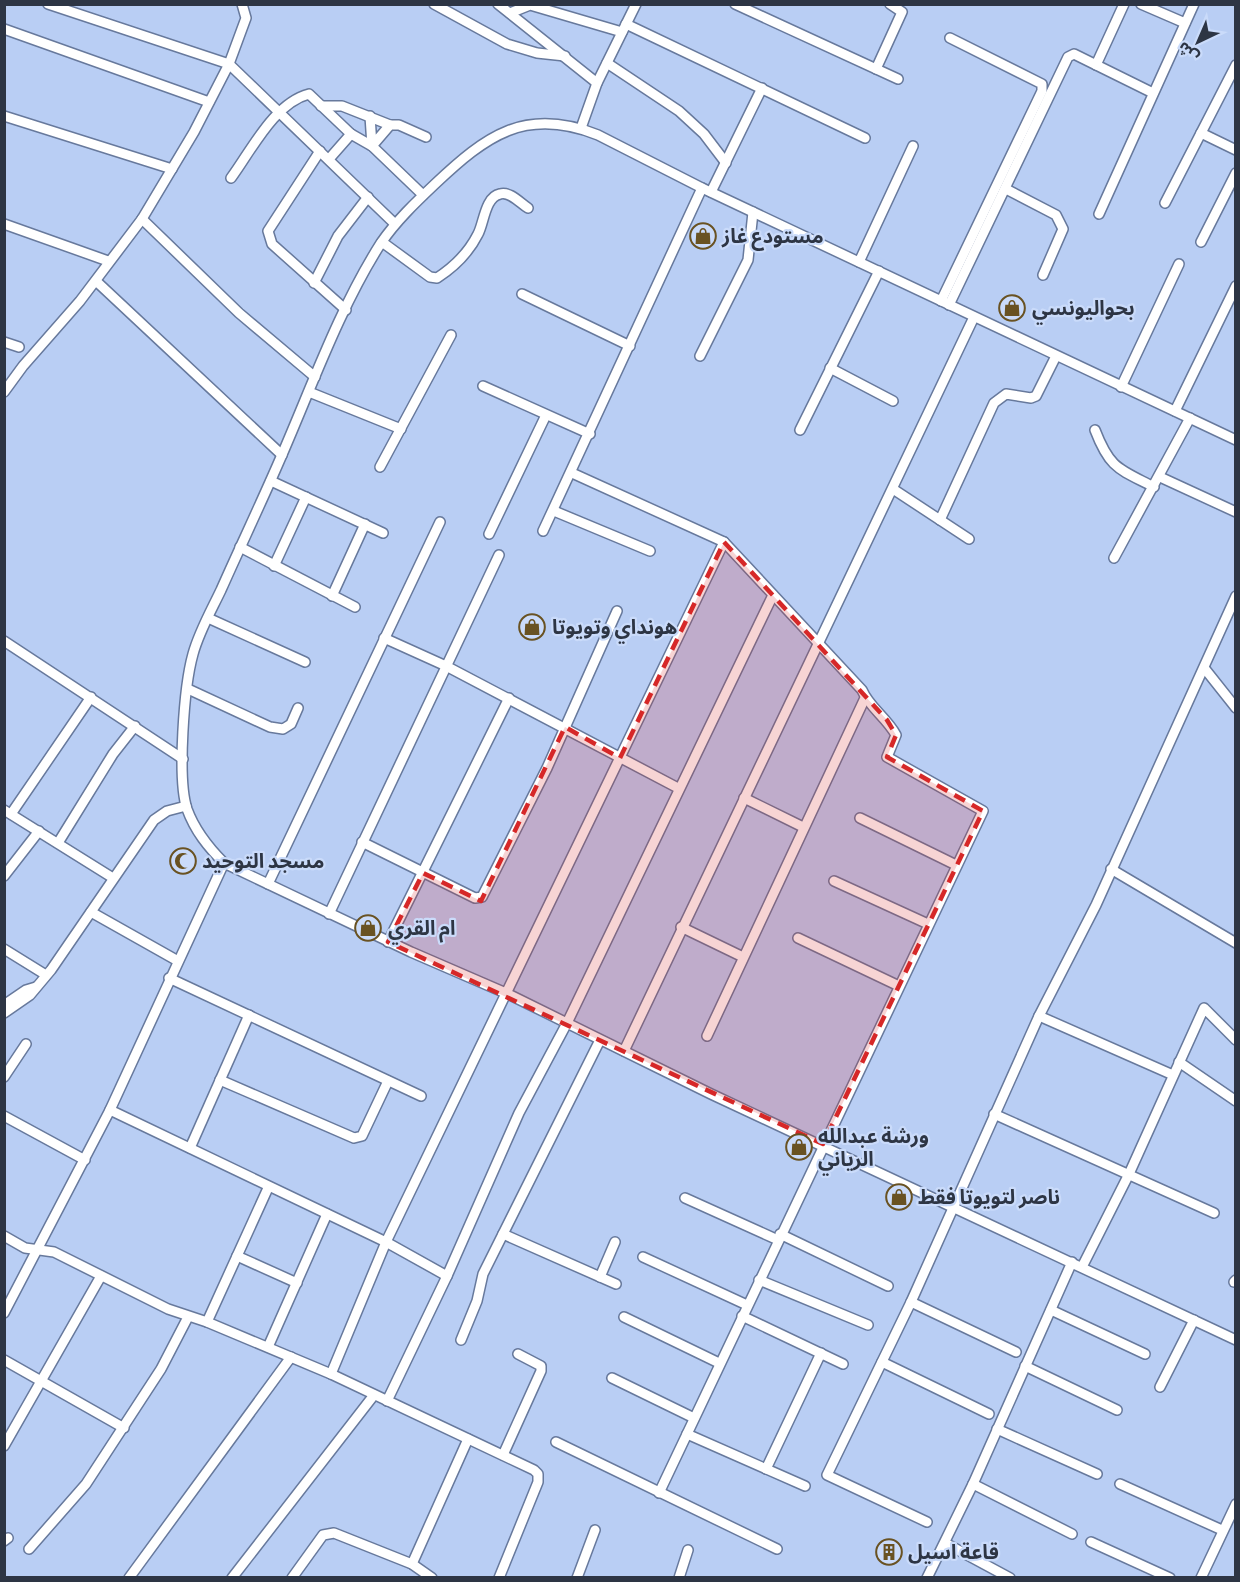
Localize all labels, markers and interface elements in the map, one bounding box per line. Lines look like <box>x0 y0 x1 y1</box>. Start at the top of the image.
north arrow <box>1168 12 1228 72</box>
text: ش <box>1173 38 1202 67</box>
shop icon: مستودع غاز <box>688 221 718 251</box>
place label: مستودع غاز <box>721 224 824 251</box>
shop icon: بحواليونسي <box>997 293 1027 323</box>
place label: بحواليونسي <box>1032 296 1135 325</box>
shop icon: هونداي وتويوتا <box>517 612 547 642</box>
place label: هونداي وتويوتا <box>552 615 678 644</box>
mosque icon: مسجد التوحيد <box>168 846 198 876</box>
place label: مسجد التوحيد <box>202 849 324 873</box>
shop icon: ام القري <box>353 913 383 943</box>
place label: ام القري <box>388 916 455 945</box>
place label: ورشة عبدالله الرياني <box>818 1124 929 1176</box>
shop icon: ورشة عبدالله الرياني <box>784 1132 814 1162</box>
shop icon: ناصر لتويوتا فقط <box>884 1182 914 1212</box>
place label: ناصر لتويوتا فقط <box>918 1185 1060 1209</box>
building icon: قاعة اسيل <box>874 1537 904 1567</box>
place label: قاعة اسيل <box>908 1540 999 1564</box>

